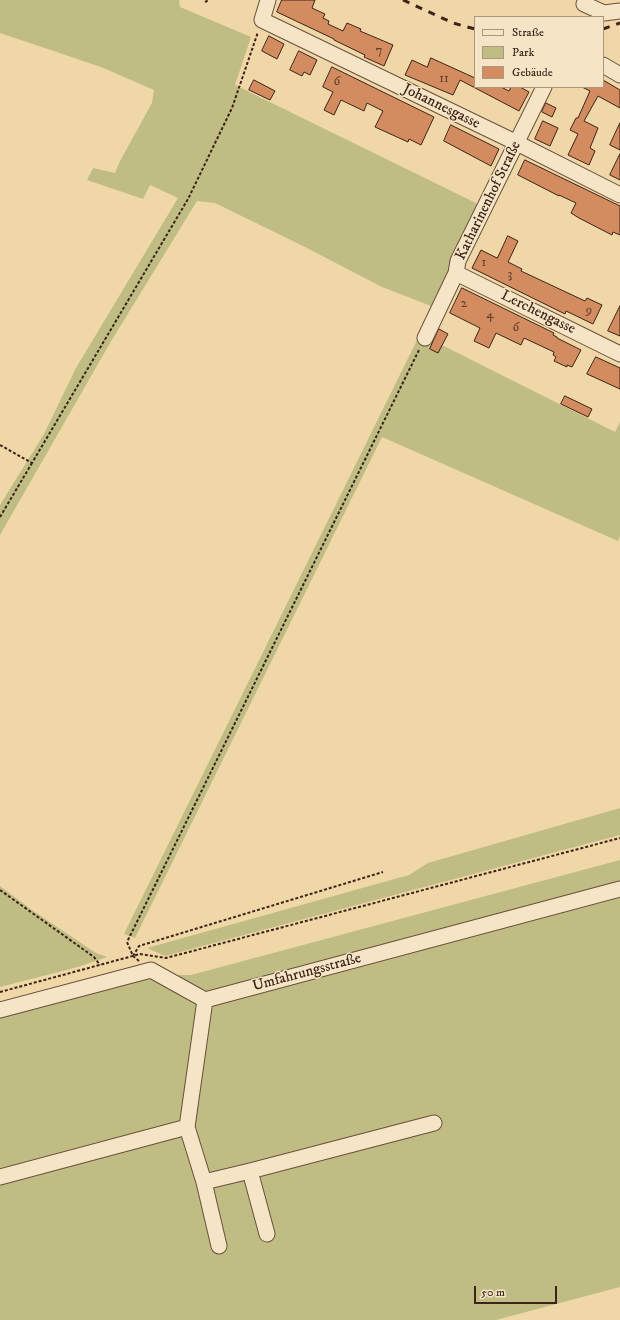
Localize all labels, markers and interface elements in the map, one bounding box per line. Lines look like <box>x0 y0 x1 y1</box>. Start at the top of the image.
legend <box>474 16 604 88</box>
text: Straße <box>512 25 544 40</box>
house number: 7 <box>376 43 382 59</box>
text: Park <box>512 45 534 60</box>
text: Gebäude <box>512 65 553 80</box>
house number: 11 <box>439 71 449 87</box>
house number: 6 <box>334 74 340 90</box>
street label: Johannesgasse <box>399 81 483 133</box>
street label: Katharinenhof Straße <box>452 139 526 263</box>
house number: 1 <box>482 255 486 271</box>
house number: 3 <box>508 267 512 283</box>
street label: Lerchengasse <box>498 287 578 339</box>
house number: 2 <box>461 296 467 312</box>
house number: 9 <box>586 303 592 319</box>
house number: 4 <box>486 307 494 323</box>
house number: 6 <box>513 320 519 336</box>
street label: Umfahrungsstraße <box>251 950 363 996</box>
scale bar <box>476 1278 559 1304</box>
text: 50 m <box>481 1285 505 1300</box>

